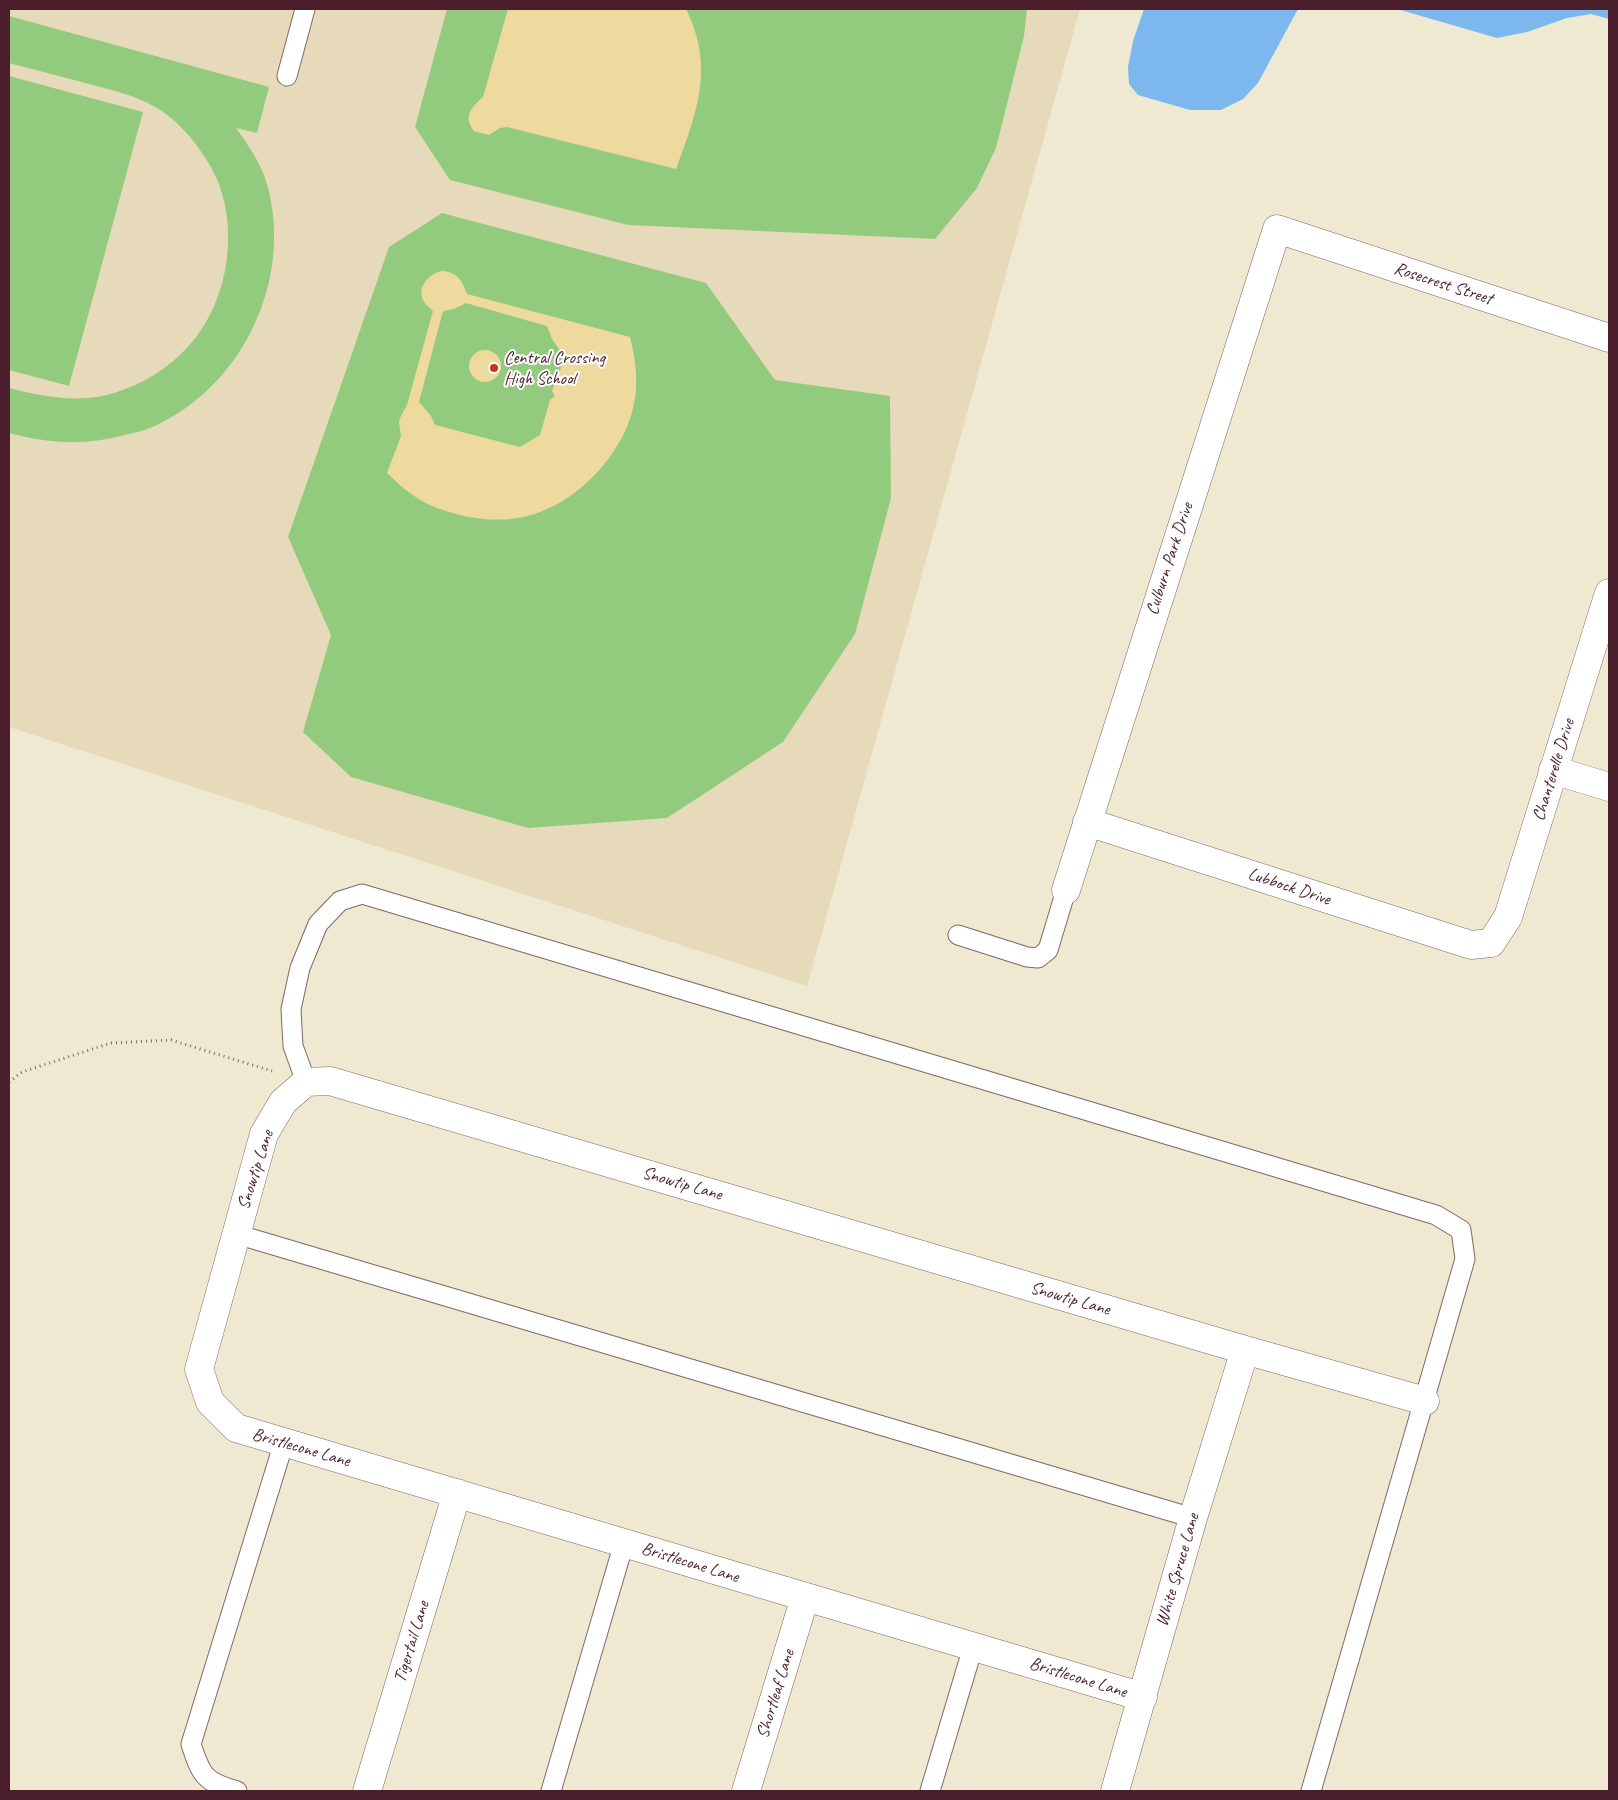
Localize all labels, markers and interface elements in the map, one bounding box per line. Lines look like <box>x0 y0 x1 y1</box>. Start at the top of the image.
street label: Rosecrest Street <box>1391 258 1495 310</box>
place label: Central Crossing High School <box>504 347 605 389</box>
marker: Central Crossing High School <box>488 362 500 374</box>
street label: Culburn Park Drive <box>1142 500 1198 618</box>
street label: Chanterelle Drive <box>1528 716 1580 824</box>
street label: Lubbock Drive <box>1245 864 1333 910</box>
street label: Snowtip Lane <box>233 1128 279 1212</box>
street label: Snowtip Lane <box>640 1162 724 1206</box>
street label: Snowtip Lane <box>1028 1277 1112 1321</box>
street label: Bristlecone Lane <box>250 1424 352 1472</box>
street label: White Spruce Lane <box>1152 1511 1204 1629</box>
street label: Bristlecone Lane <box>639 1538 741 1588</box>
street label: Tigertail Lane <box>389 1599 435 1685</box>
street label: Shortleaf Lane <box>752 1647 800 1741</box>
street label: Bristlecone Lane <box>1027 1653 1129 1703</box>

